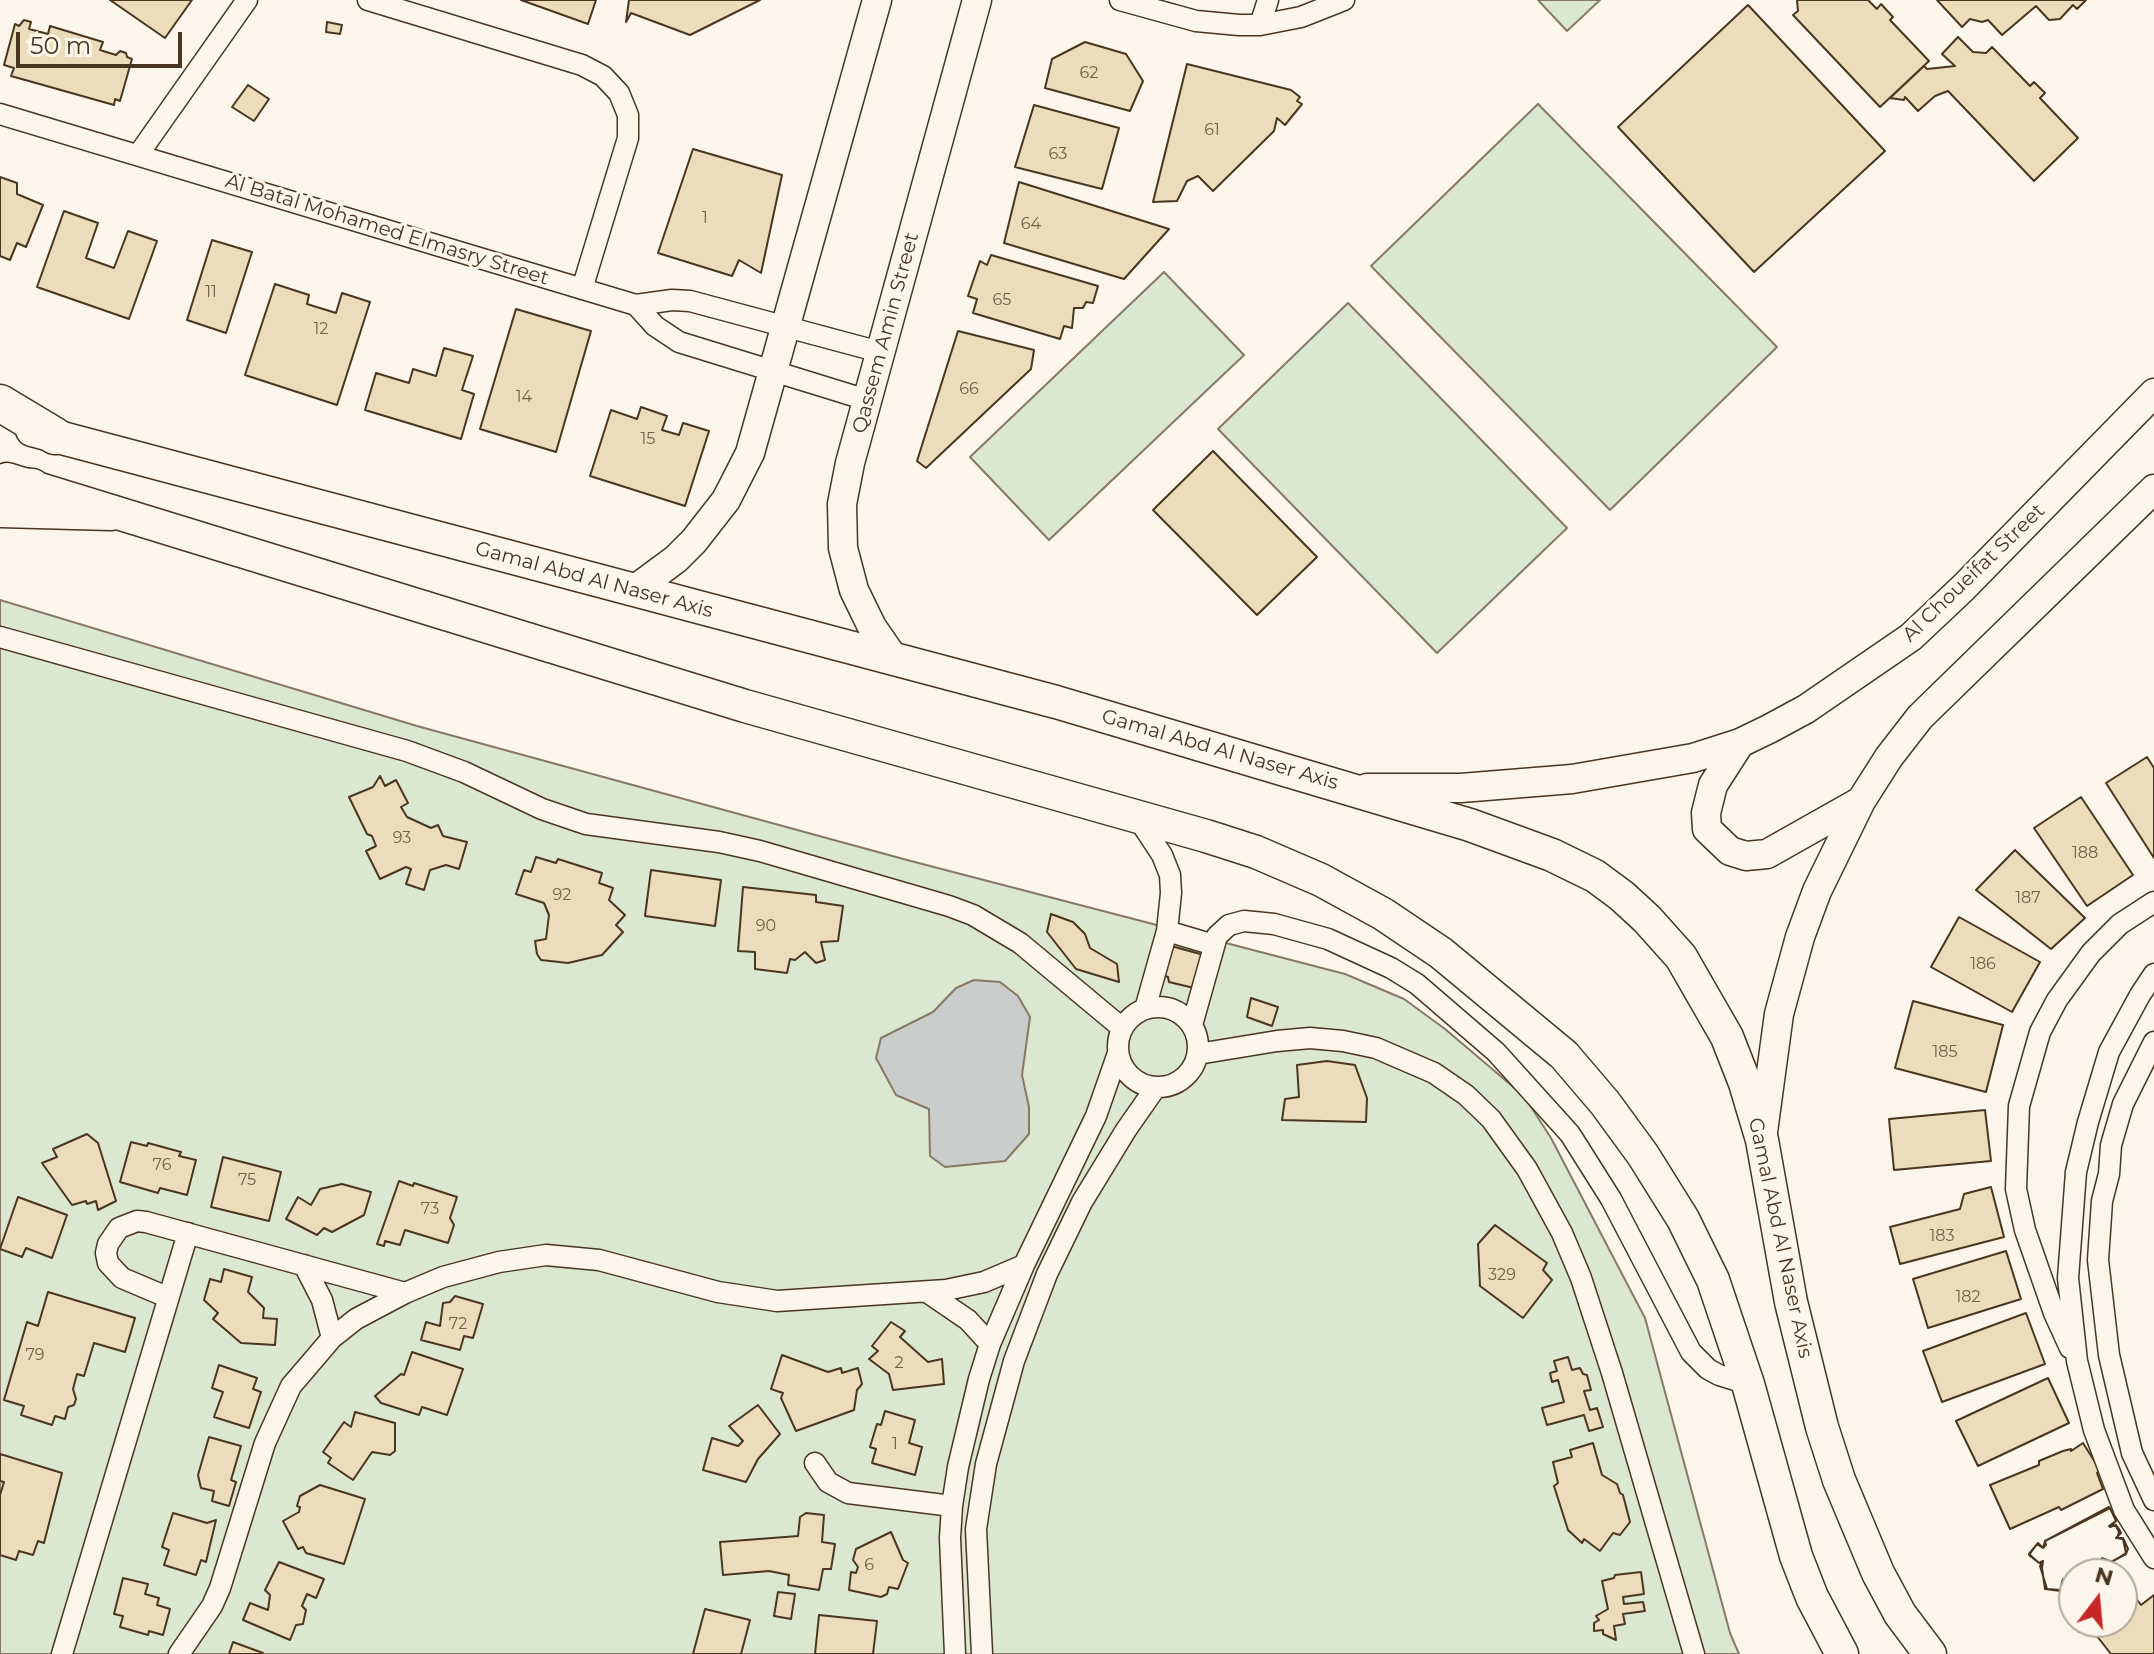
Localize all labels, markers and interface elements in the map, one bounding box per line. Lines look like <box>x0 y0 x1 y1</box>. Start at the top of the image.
scale bar <box>20 16 186 66</box>
text: 50 m <box>30 31 91 60</box>
house number: 62 <box>1080 63 1098 83</box>
house number: 61 <box>1204 120 1220 140</box>
house number: 63 <box>1049 144 1067 164</box>
street label: Al Batal Mohamed Elmasry Street <box>222 169 552 291</box>
house number: 1 <box>702 208 708 228</box>
house number: 64 <box>1021 214 1041 234</box>
street label: Qassem Amin Street <box>848 230 924 436</box>
house number: 11 <box>205 282 217 302</box>
house number: 65 <box>993 290 1011 310</box>
house number: 12 <box>314 319 328 339</box>
house number: 66 <box>959 379 979 399</box>
house number: 14 <box>516 387 532 407</box>
house number: 15 <box>641 429 655 449</box>
street label: Al Choueifat Street <box>1898 499 2050 647</box>
street label: Gamal Abd Al Naser Axis <box>472 537 716 623</box>
street label: Gamal Abd Al Naser Axis <box>1099 705 1341 795</box>
house number: 93 <box>393 828 411 848</box>
house number: 188 <box>2072 843 2098 863</box>
house number: 92 <box>553 885 571 905</box>
house number: 187 <box>2015 888 2041 908</box>
house number: 90 <box>756 916 776 936</box>
house number: 186 <box>1970 954 1996 974</box>
house number: 185 <box>1932 1042 1958 1062</box>
street label: Gamal Abd Al Naser Axis <box>1743 1116 1817 1360</box>
house number: 76 <box>153 1155 171 1175</box>
house number: 75 <box>238 1170 256 1190</box>
house number: 73 <box>421 1199 439 1219</box>
house number: 183 <box>1929 1226 1955 1246</box>
house number: 329 <box>1488 1265 1516 1285</box>
house number: 182 <box>1955 1287 1981 1307</box>
house number: 72 <box>449 1314 467 1334</box>
house number: 79 <box>25 1345 45 1365</box>
house number: 2 <box>894 1353 904 1373</box>
house number: 1 <box>892 1434 898 1454</box>
house number: 6 <box>864 1555 874 1575</box>
north arrow <box>2058 1558 2138 1638</box>
text: N <box>2092 1561 2116 1592</box>

